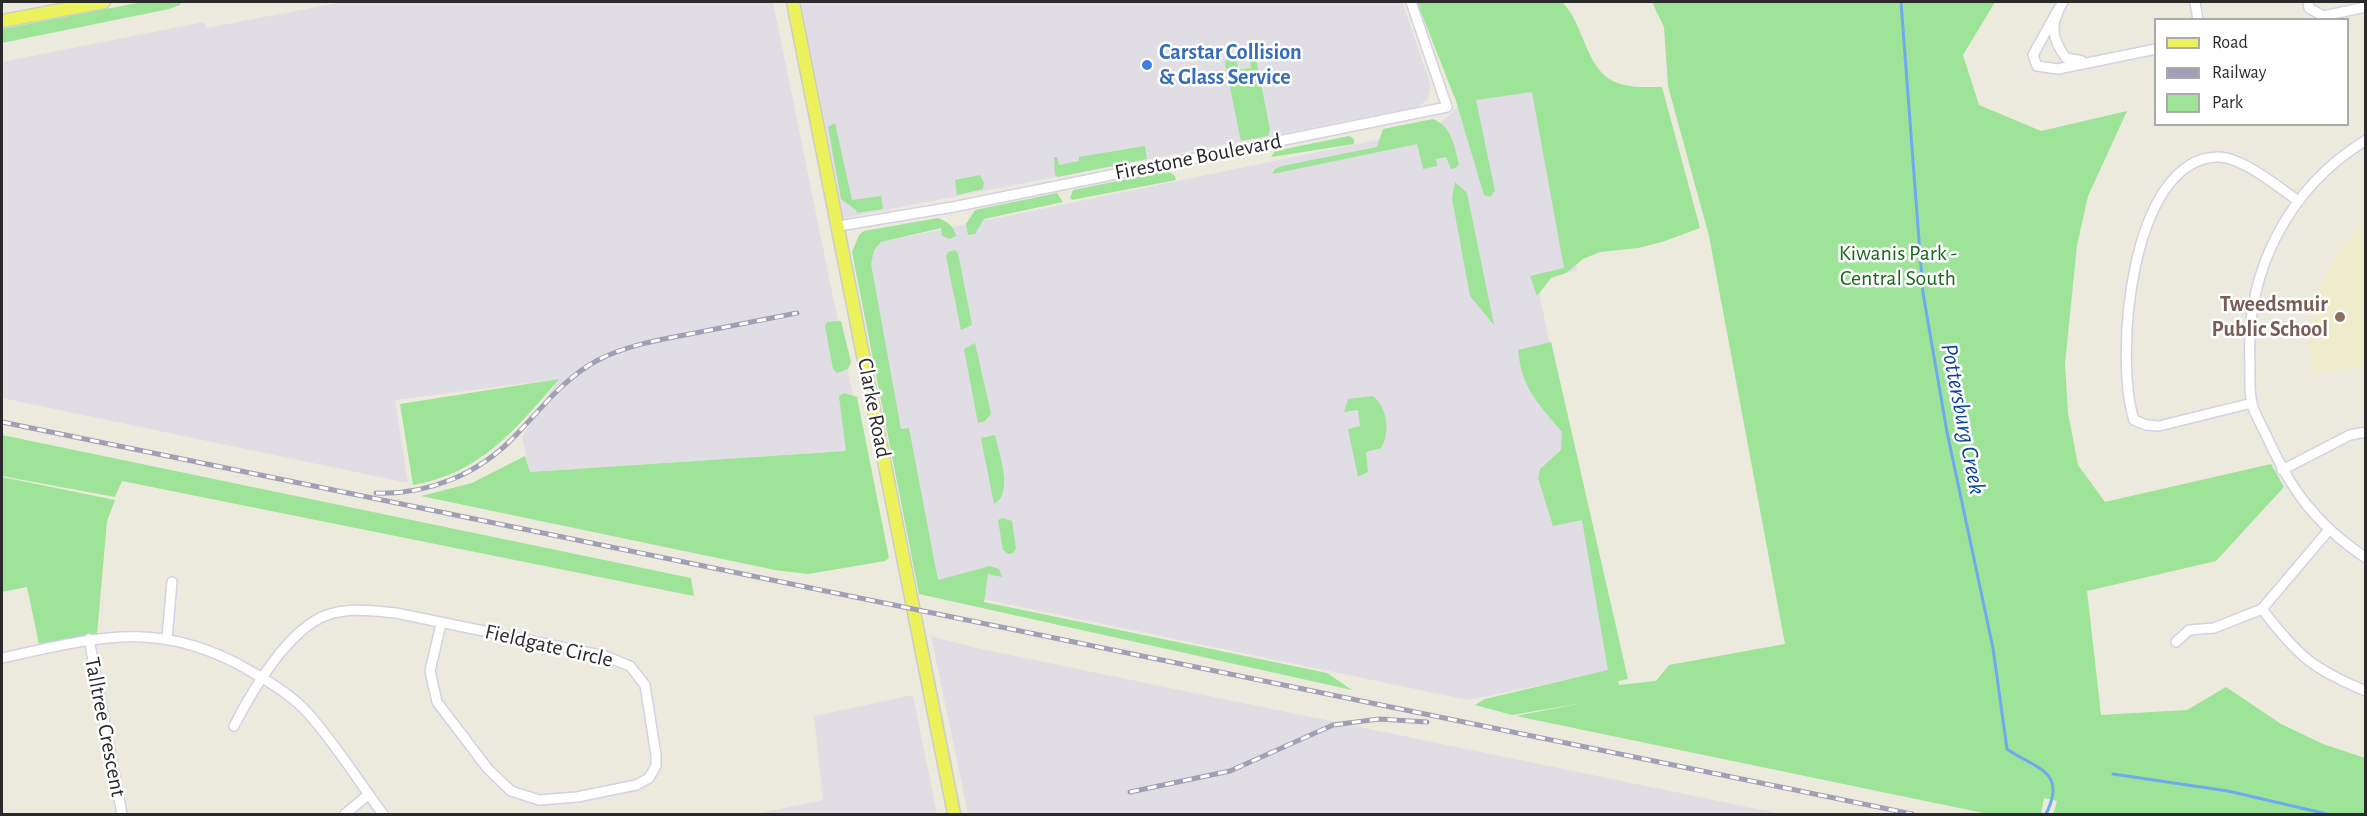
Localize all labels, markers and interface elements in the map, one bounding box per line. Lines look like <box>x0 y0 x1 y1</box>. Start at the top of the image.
legend <box>2154 18 2349 126</box>
text: Road <box>2212 34 2248 52</box>
place label: Carstar Collision & Glass Service <box>1159 39 1302 90</box>
marker: Carstar Collision & Glass Service <box>1140 58 1154 72</box>
text: Railway <box>2212 64 2266 82</box>
text: Park <box>2212 94 2243 112</box>
street label: Firestone Boulevard <box>1112 128 1284 186</box>
park label: Kiwanis Park - Central South <box>1839 240 1957 292</box>
place label: Tweedsmuir Public School <box>2211 291 2328 342</box>
marker: Tweedsmuir Public School <box>2333 310 2347 324</box>
water label: Pottersburg Creek <box>1934 341 1992 497</box>
street label: Clarke Road <box>851 356 897 460</box>
street label: Fieldgate Circle <box>482 618 616 674</box>
street label: Talltree Crescent <box>79 655 131 799</box>

